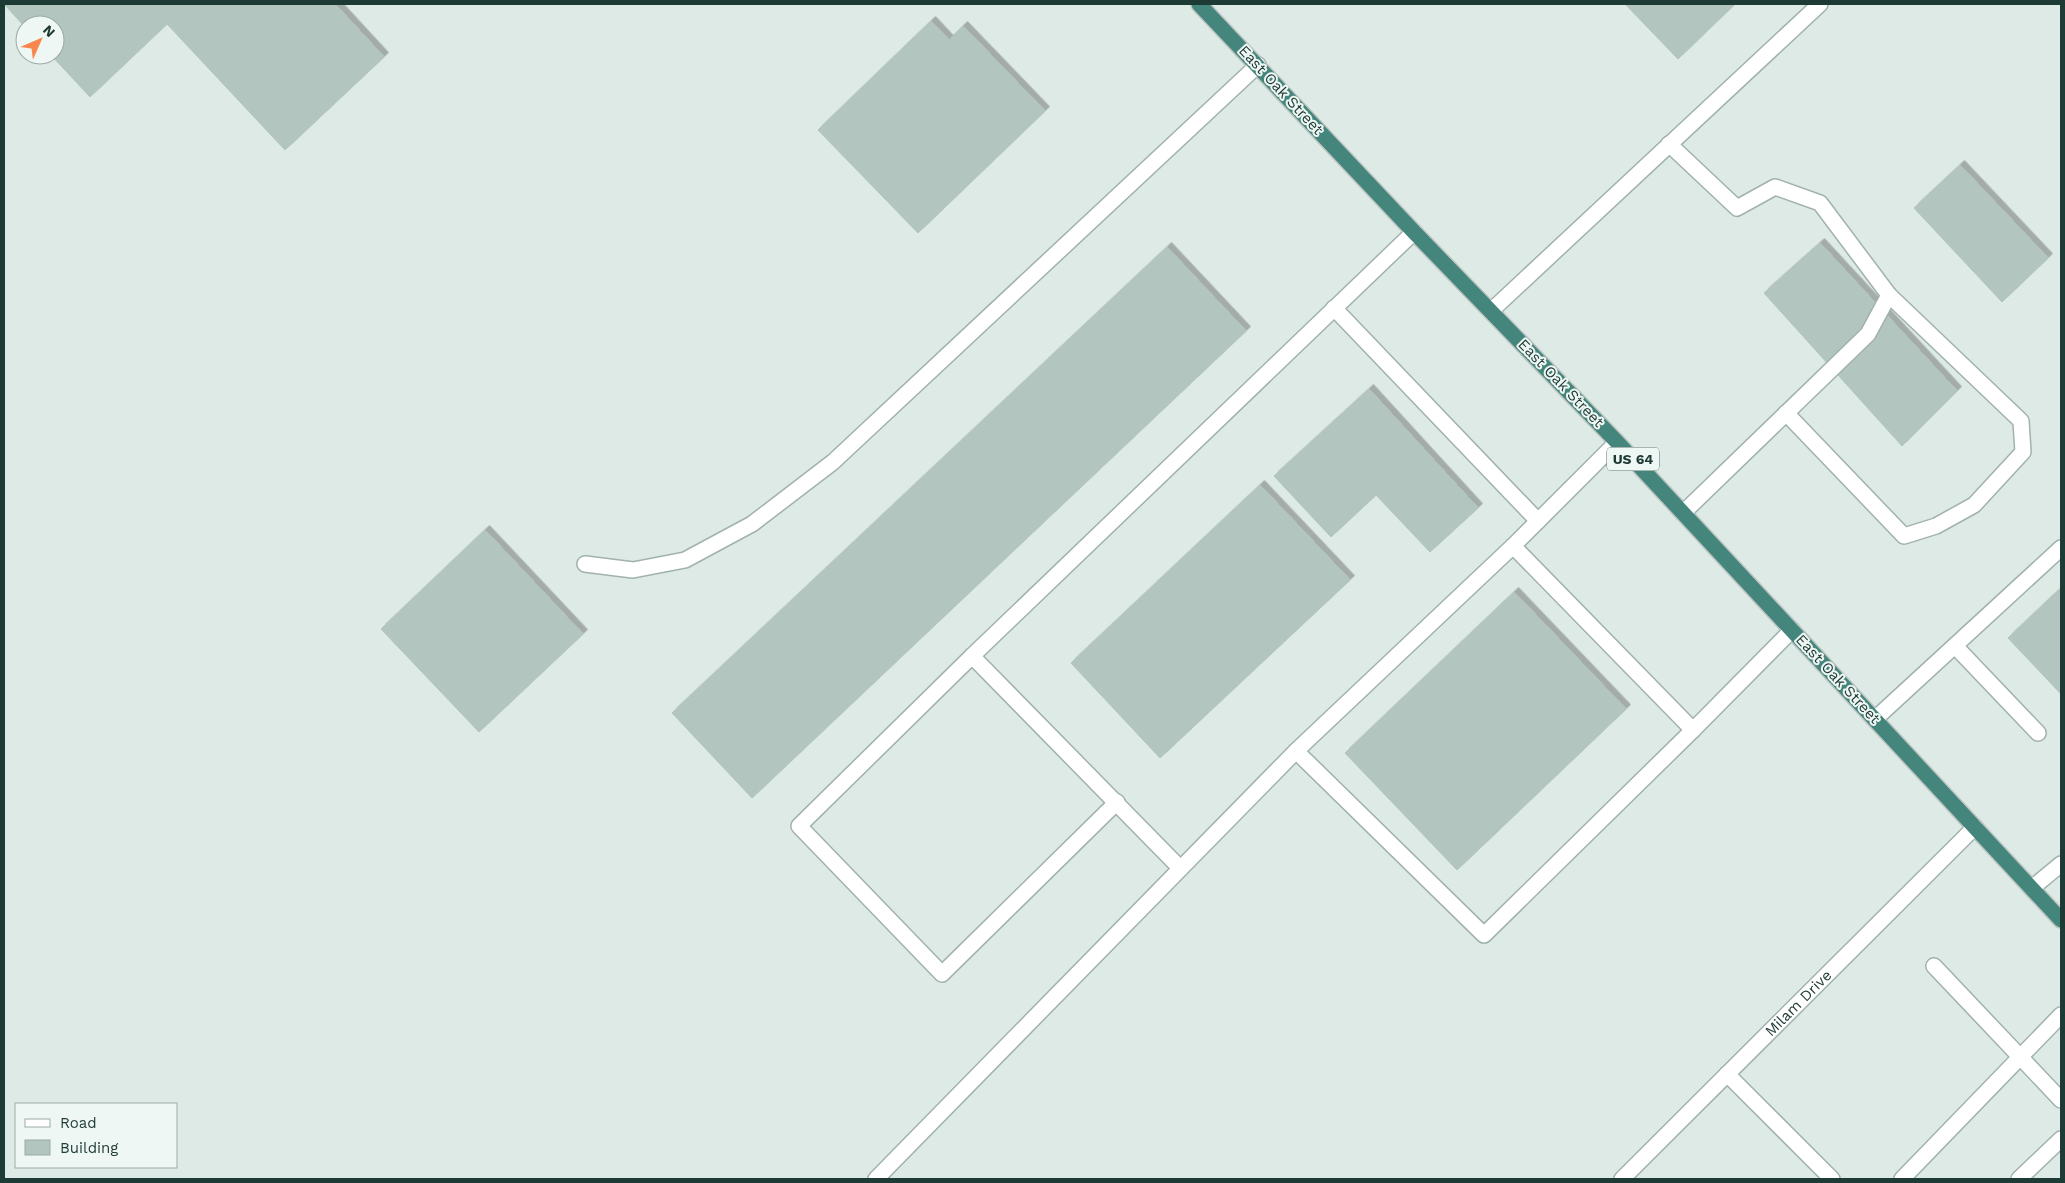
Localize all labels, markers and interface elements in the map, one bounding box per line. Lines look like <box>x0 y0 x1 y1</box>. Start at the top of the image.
north arrow <box>15 15 65 65</box>
text: N <box>40 21 59 40</box>
street label: East Oak Street <box>1235 42 1327 139</box>
street label: East Oak Street <box>1514 335 1608 431</box>
road number: US 64 <box>1607 448 1659 470</box>
street label: East Oak Street <box>1792 631 1884 728</box>
street label: Milam Drive <box>1761 966 1835 1040</box>
legend <box>15 1103 178 1168</box>
text: Road <box>60 1114 97 1132</box>
text: Building <box>60 1139 118 1157</box>

